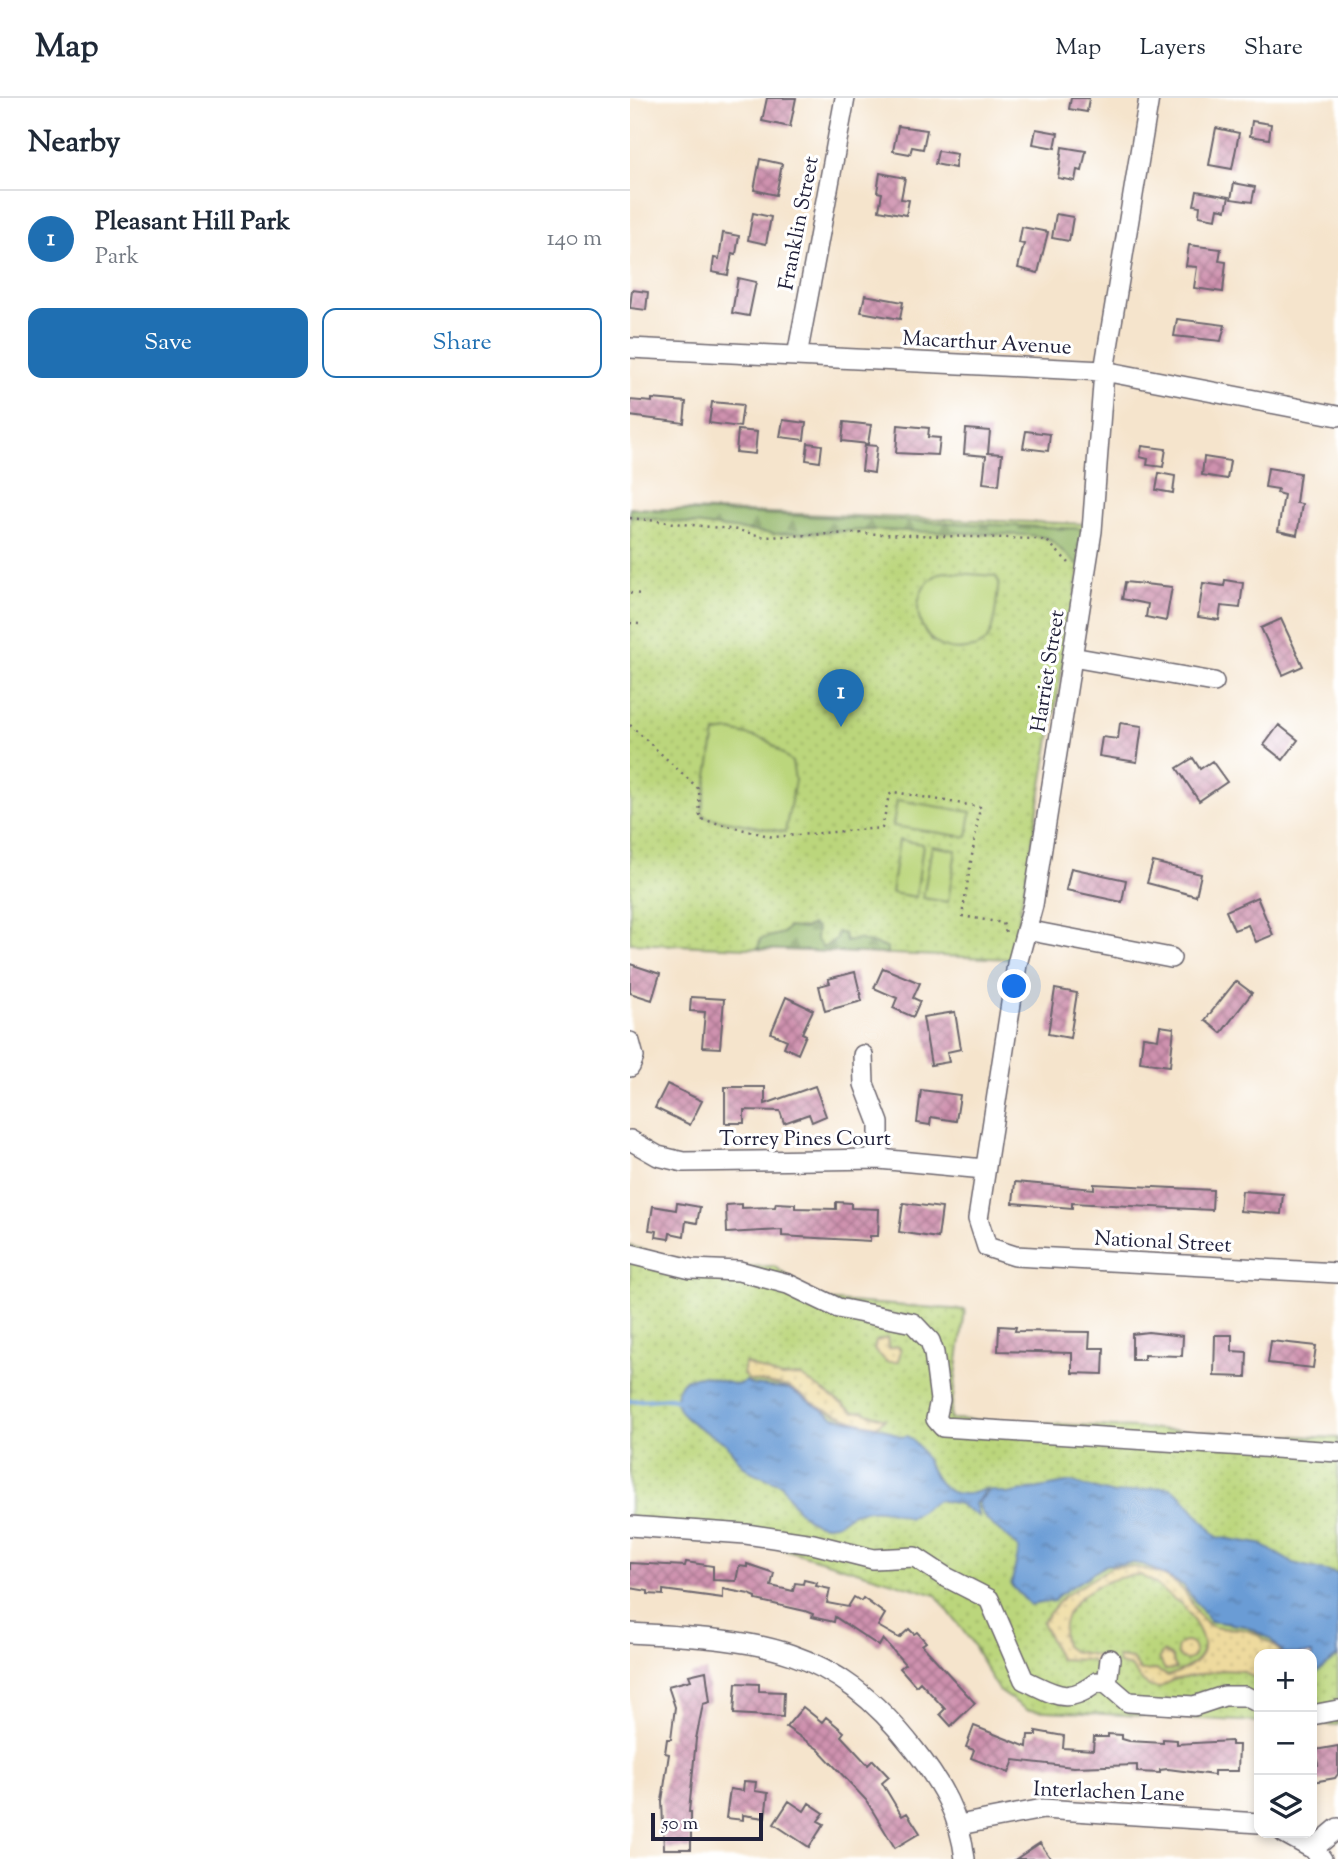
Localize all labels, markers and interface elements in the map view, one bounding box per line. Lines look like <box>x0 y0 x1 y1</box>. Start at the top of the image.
text: Map <box>35 24 99 72</box>
text: Map <box>1055 31 1101 65</box>
text: Layers <box>1139 31 1206 65</box>
text: Share <box>1244 31 1303 65</box>
text: Nearby <box>28 122 120 165</box>
street label: Franklin Street <box>772 154 828 293</box>
text: Pleasant Hill Park <box>95 204 290 241</box>
text: 1 <box>47 223 55 256</box>
text: 140 m <box>547 223 602 256</box>
text: Park <box>95 241 139 274</box>
button: Save <box>28 308 308 378</box>
button: Share <box>322 308 602 378</box>
street label: Macarthur Avenue <box>902 325 1072 363</box>
street label: Harriet Street <box>1025 608 1073 734</box>
pin: 1 <box>818 669 864 727</box>
your location <box>997 969 1031 1003</box>
street label: Torrey Pines Court <box>719 1125 891 1155</box>
street label: National Street <box>1094 1224 1232 1262</box>
map controls <box>1254 1649 1317 1838</box>
button: + <box>1254 1649 1317 1712</box>
button: − <box>1254 1712 1317 1775</box>
street label: Interlachen Lane <box>1033 1775 1185 1811</box>
button: layers <box>1254 1775 1317 1838</box>
scale bar <box>651 1810 763 1842</box>
text: 50 m <box>662 1811 698 1838</box>

